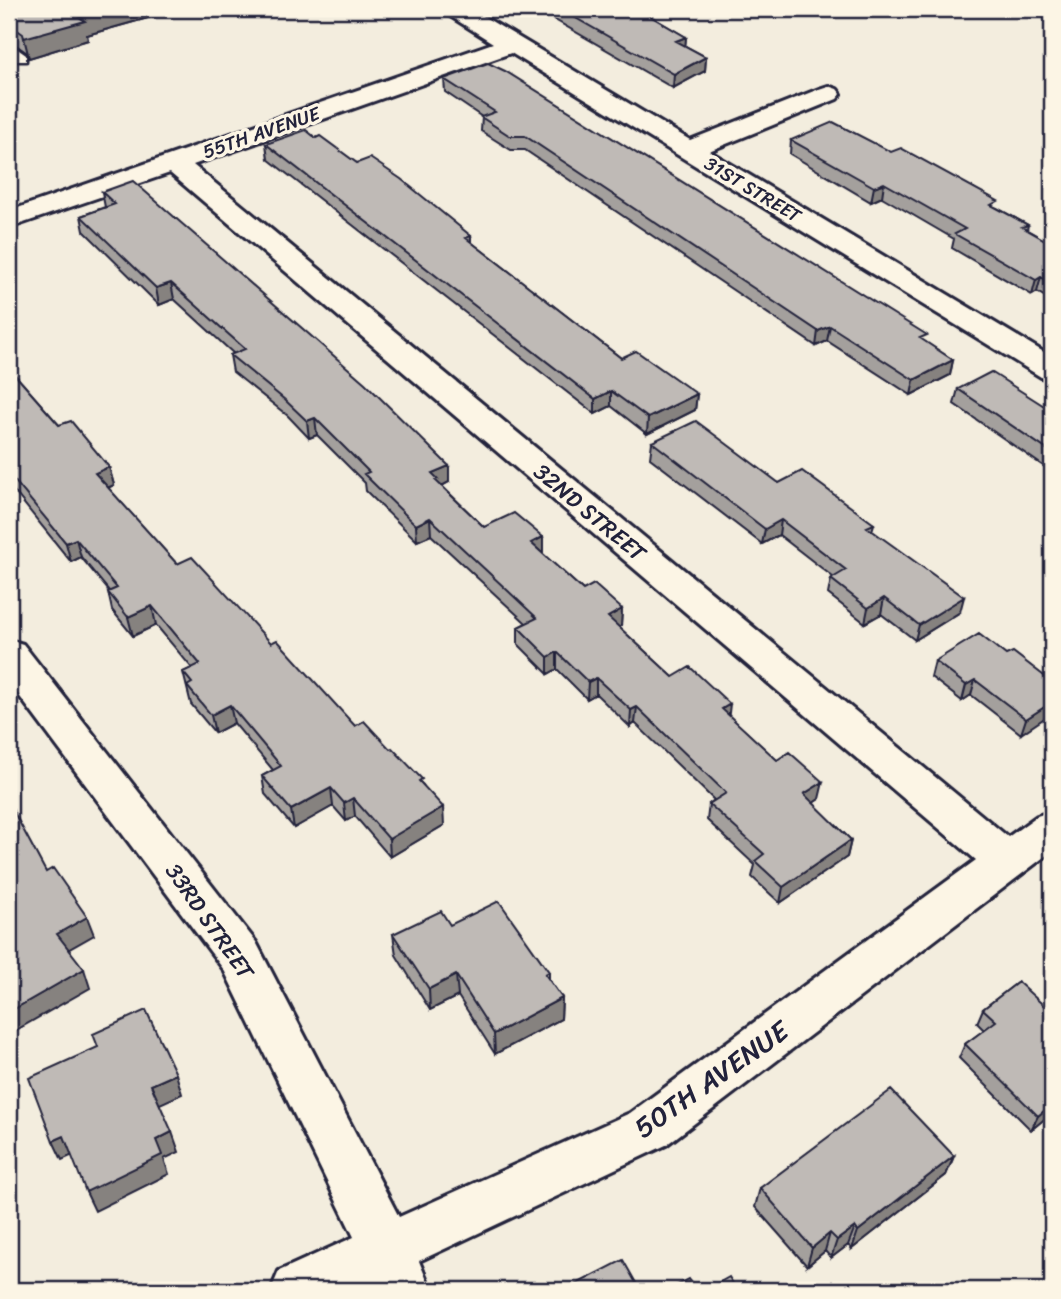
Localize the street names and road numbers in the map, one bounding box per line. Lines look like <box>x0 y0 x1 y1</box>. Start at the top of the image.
street label: 55TH AVENUE <box>198 97 326 168</box>
street label: 31ST STREET <box>698 147 809 232</box>
street label: 32ND STREET <box>524 452 657 573</box>
street label: 33RD STREET <box>154 854 266 990</box>
street label: 50TH AVENUE <box>623 1007 801 1151</box>

